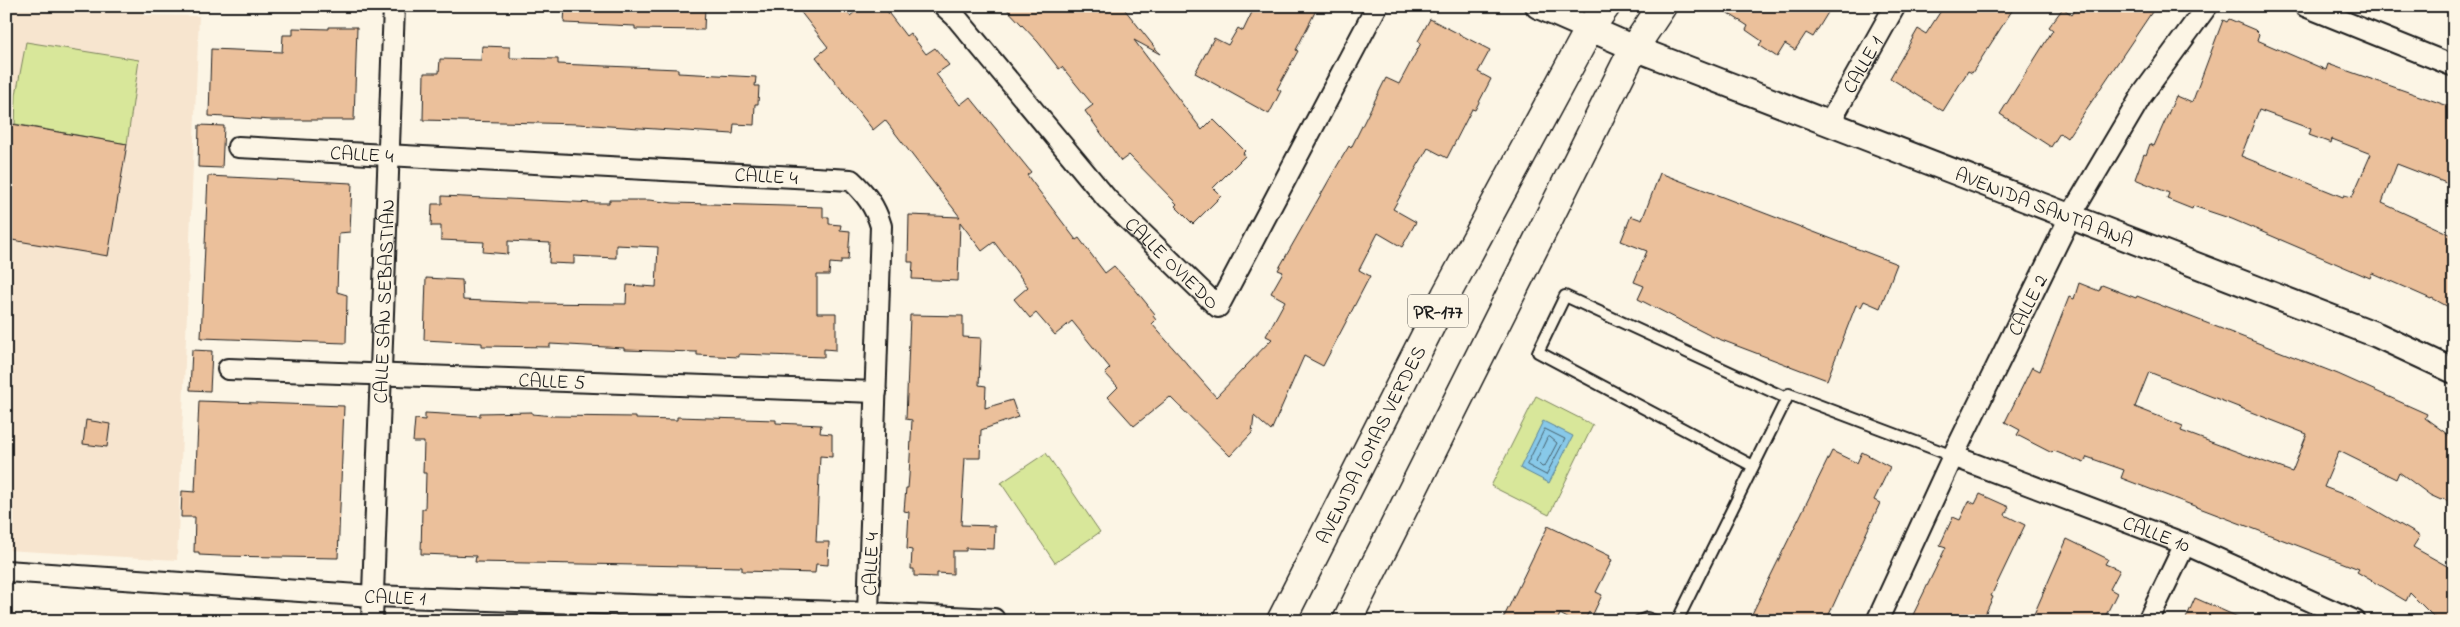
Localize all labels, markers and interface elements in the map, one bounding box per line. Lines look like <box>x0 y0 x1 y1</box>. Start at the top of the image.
street label: CALLE 1 <box>1837 32 1892 100</box>
street label: CALLE 4 <box>329 140 394 172</box>
street label: AVENIDA SANTA ANA <box>1950 161 2137 257</box>
street label: CALLE 4 <box>734 162 799 194</box>
street label: CALLE SAN SEBASTIÁN <box>368 199 404 404</box>
street label: CALLE OVIEDO <box>1117 211 1225 318</box>
street label: CALLE 2 <box>2002 270 2057 342</box>
road number: PR-177 <box>1408 294 1468 328</box>
street label: AVENIDA LOMAS VERDES <box>1310 341 1435 550</box>
street label: CALLE 5 <box>518 367 586 399</box>
street label: CALLE 10 <box>2118 510 2195 562</box>
street label: CALLE 4 <box>857 532 888 596</box>
street label: CALLE 1 <box>363 583 426 615</box>

